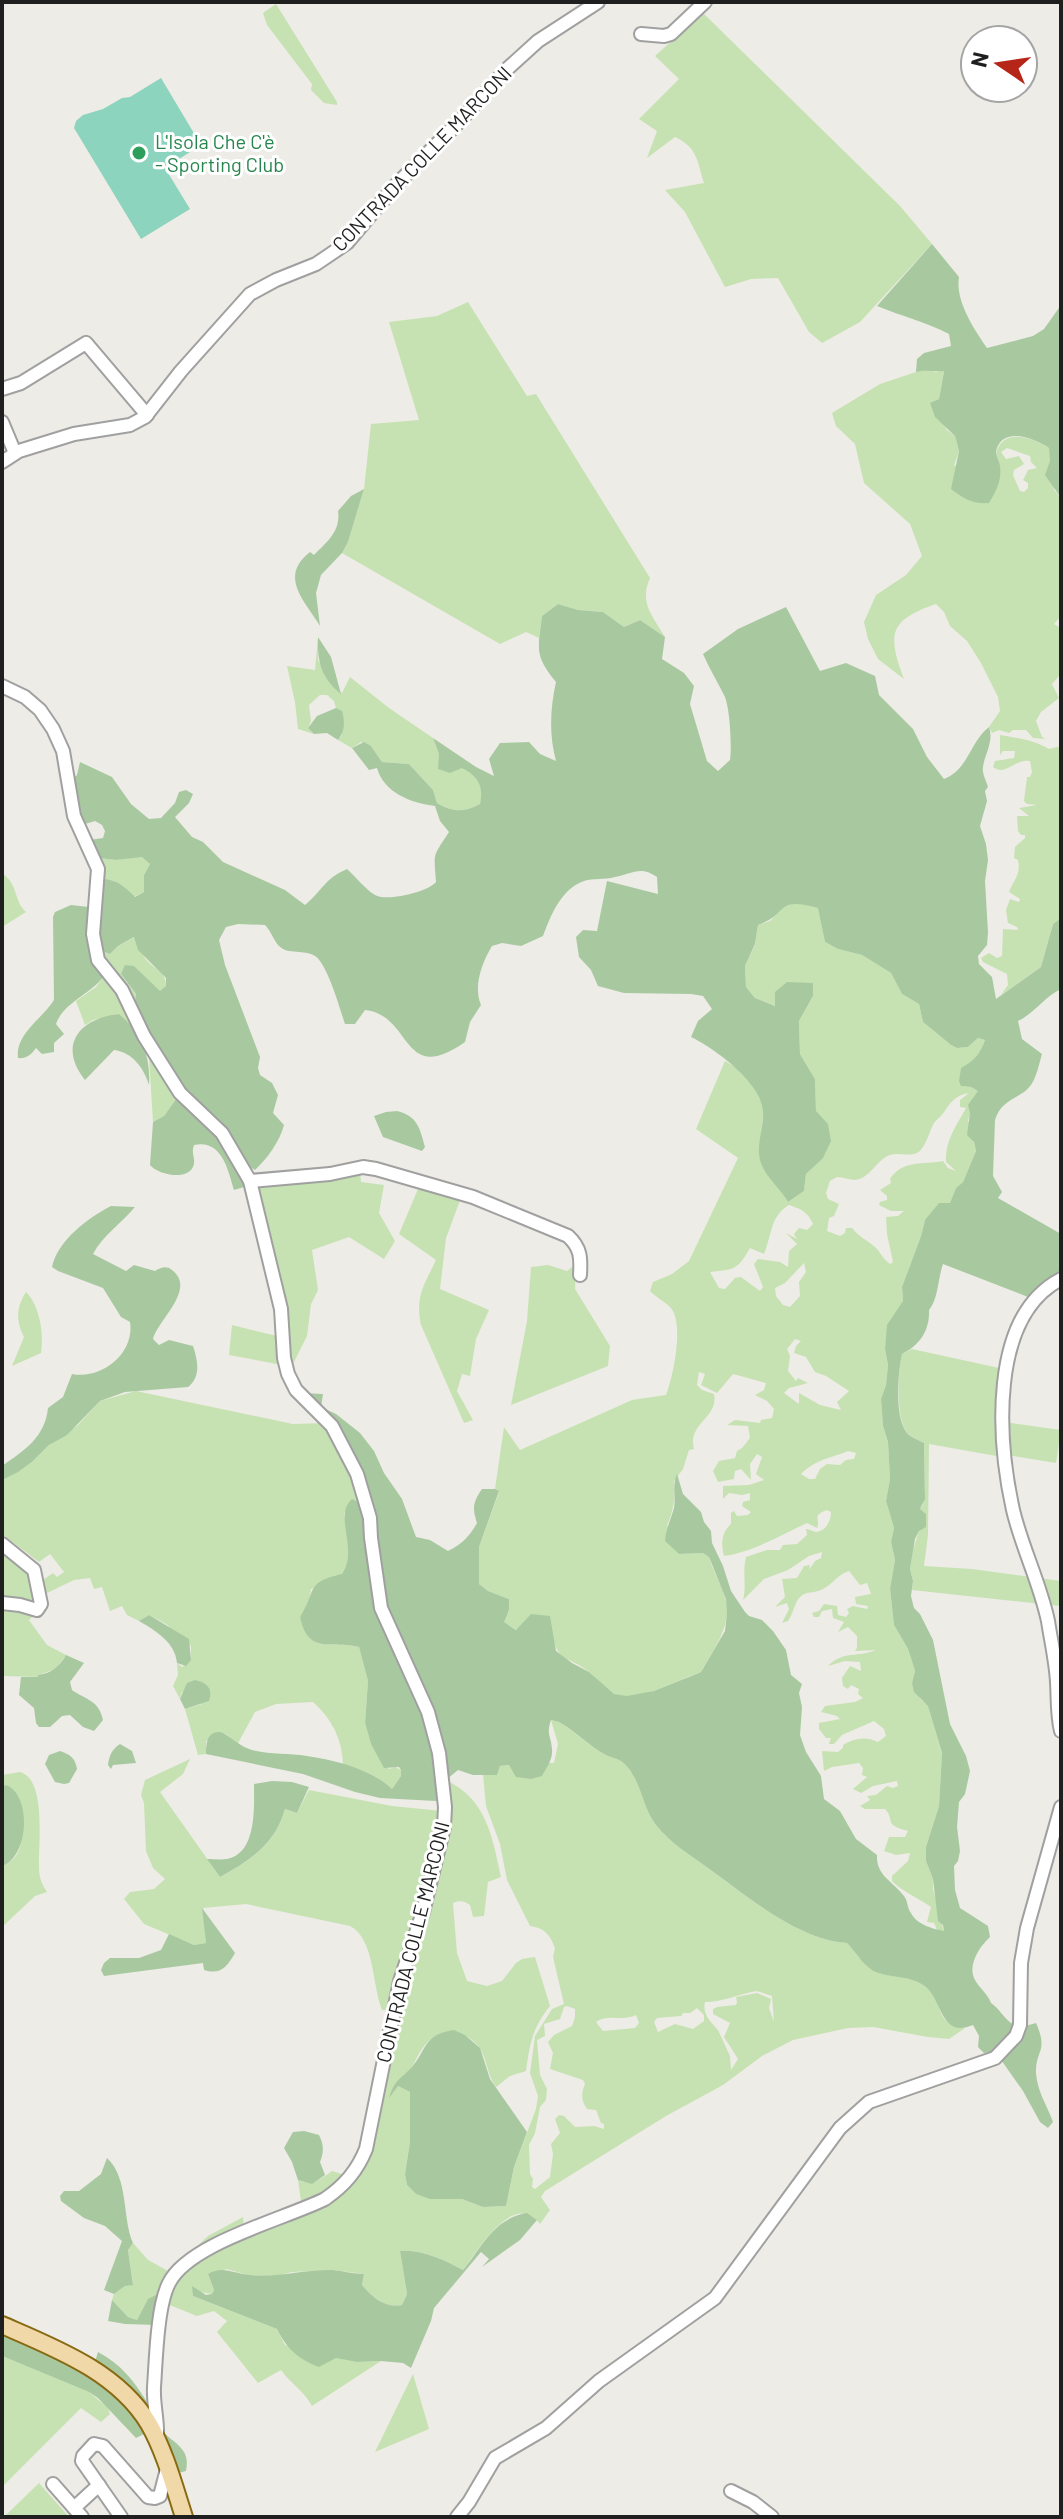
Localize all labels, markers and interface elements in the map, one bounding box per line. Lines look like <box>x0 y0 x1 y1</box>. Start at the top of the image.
north arrow <box>959 24 1039 104</box>
text: N <box>964 49 993 69</box>
street label: CONTRADA COLLE MARCONI <box>327 61 516 256</box>
place label: L'Isola Che C'è - Sporting Club <box>155 129 284 176</box>
marker: L'Isola Che C'è - Sporting Club <box>130 144 148 162</box>
street label: CONTRADA COLLE MARCONI <box>370 1819 454 2065</box>

